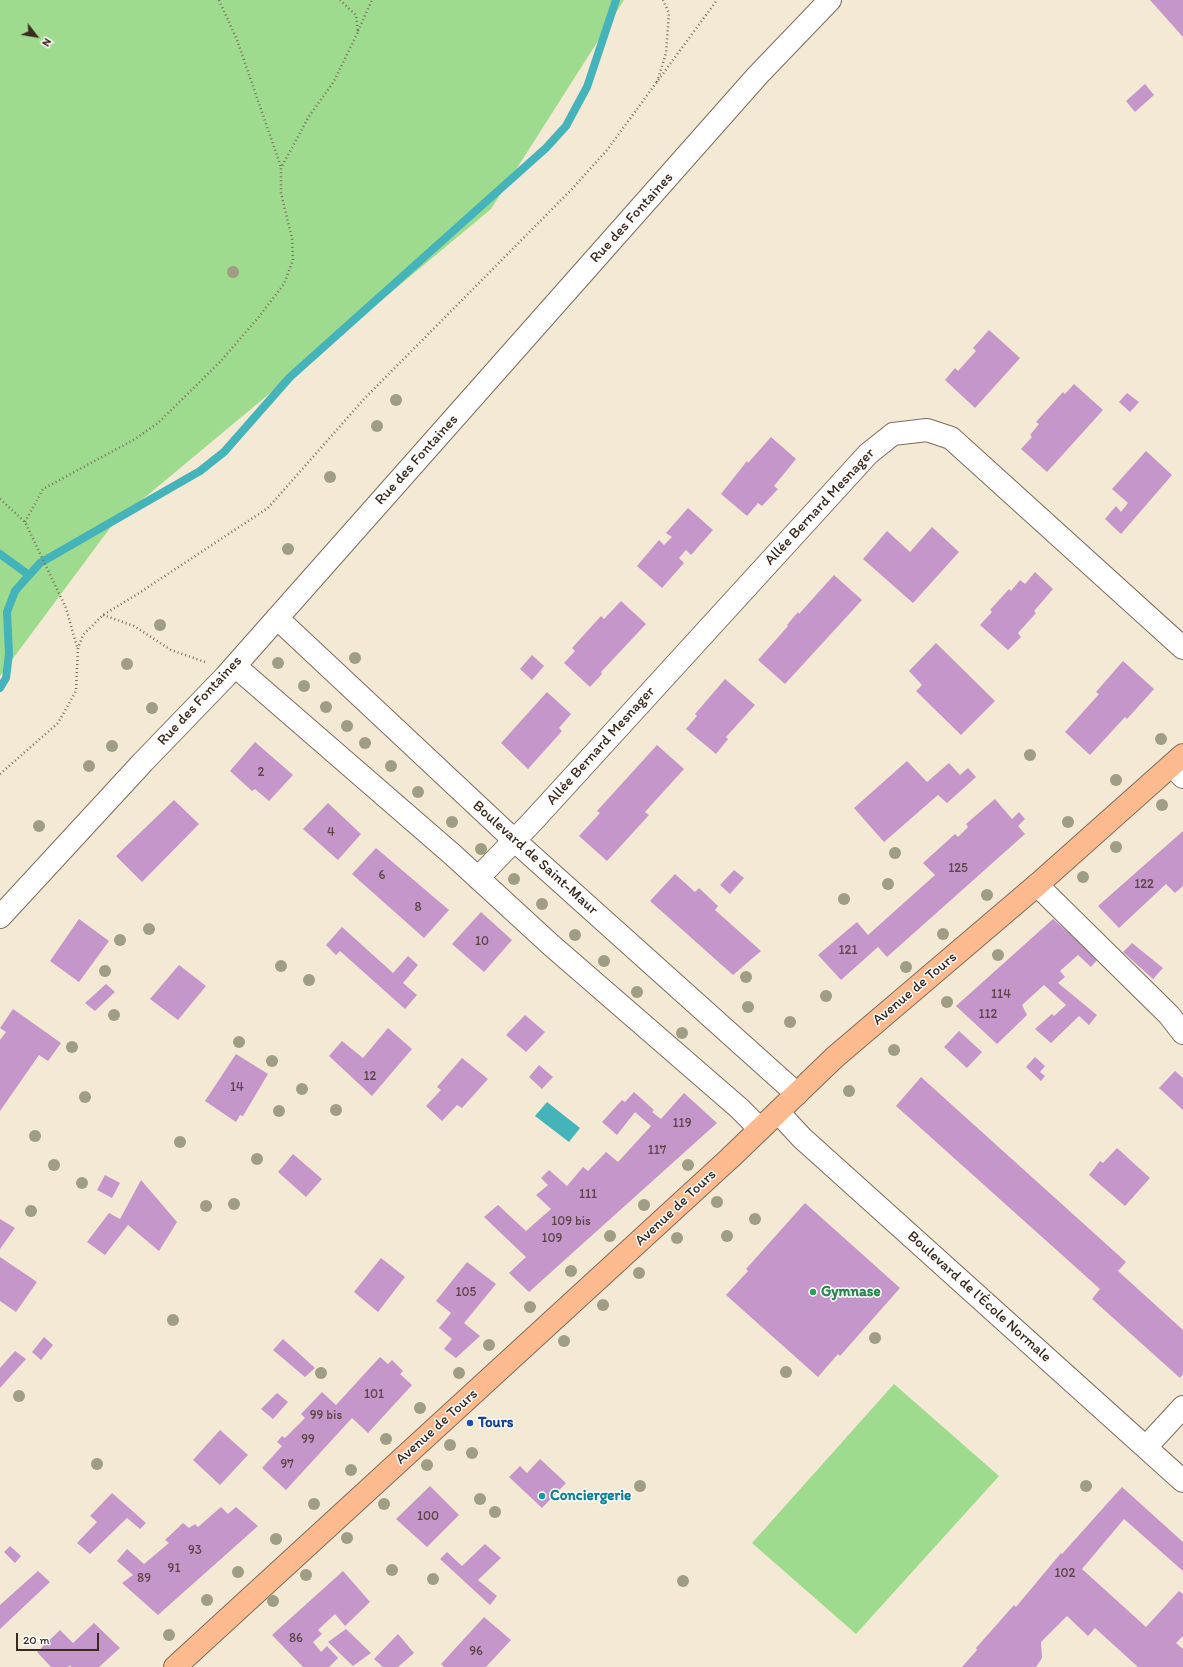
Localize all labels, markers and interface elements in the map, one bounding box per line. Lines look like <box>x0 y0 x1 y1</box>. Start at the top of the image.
north arrow <box>16 16 56 56</box>
text: N <box>39 36 54 49</box>
street label: Rue des Fontaines <box>587 169 677 267</box>
street label: Rue des Fontaines <box>372 411 462 509</box>
street label: Allée Bernard Mesnager <box>761 445 879 569</box>
street label: Rue des Fontaines <box>154 653 246 749</box>
street label: Allée Bernard Mesnager <box>543 683 659 809</box>
house number: 2 <box>258 765 264 781</box>
street label: Boulevard de Saint-Maur <box>469 797 601 919</box>
house number: 4 <box>327 825 335 841</box>
house number: 125 <box>948 861 968 877</box>
house number: 6 <box>379 868 385 884</box>
house number: 122 <box>1134 877 1154 893</box>
house number: 8 <box>414 900 422 916</box>
house number: 10 <box>475 934 489 950</box>
house number: 121 <box>839 943 857 959</box>
street label: Avenue de Tours <box>869 949 961 1029</box>
house number: 114 <box>991 987 1011 1003</box>
house number: 112 <box>979 1007 997 1023</box>
house number: 12 <box>364 1069 376 1085</box>
house number: 14 <box>230 1080 244 1096</box>
house number: 119 <box>673 1116 691 1132</box>
house number: 117 <box>648 1143 666 1159</box>
street label: Avenue de Tours <box>632 1166 720 1250</box>
house number: 111 <box>579 1187 597 1203</box>
house number: 109 bis <box>551 1214 591 1230</box>
street label: Boulevard de l'École Normale <box>903 1228 1055 1366</box>
house number: 109 <box>542 1231 562 1247</box>
place label: Gymnase <box>821 1283 881 1301</box>
house number: 105 <box>456 1285 476 1301</box>
marker: Gymnase <box>808 1287 818 1297</box>
street label: Avenue de Tours <box>392 1385 482 1469</box>
house number: 101 <box>364 1387 384 1403</box>
house number: 99 bis <box>310 1408 342 1424</box>
place label: Tours <box>478 1414 513 1432</box>
marker: Tours <box>465 1418 475 1428</box>
house number: 99 <box>301 1432 315 1448</box>
house number: 97 <box>280 1457 294 1473</box>
place label: Conciergerie <box>550 1487 631 1505</box>
marker: Conciergerie <box>537 1491 547 1501</box>
house number: 100 <box>417 1509 439 1525</box>
house number: 93 <box>188 1543 202 1559</box>
house number: 91 <box>168 1561 180 1577</box>
house number: 102 <box>1055 1566 1075 1582</box>
house number: 89 <box>137 1571 151 1587</box>
scale bar <box>18 1625 101 1651</box>
house number: 86 <box>289 1631 303 1647</box>
text: 20 m <box>23 1633 50 1647</box>
house number: 96 <box>469 1644 483 1660</box>

